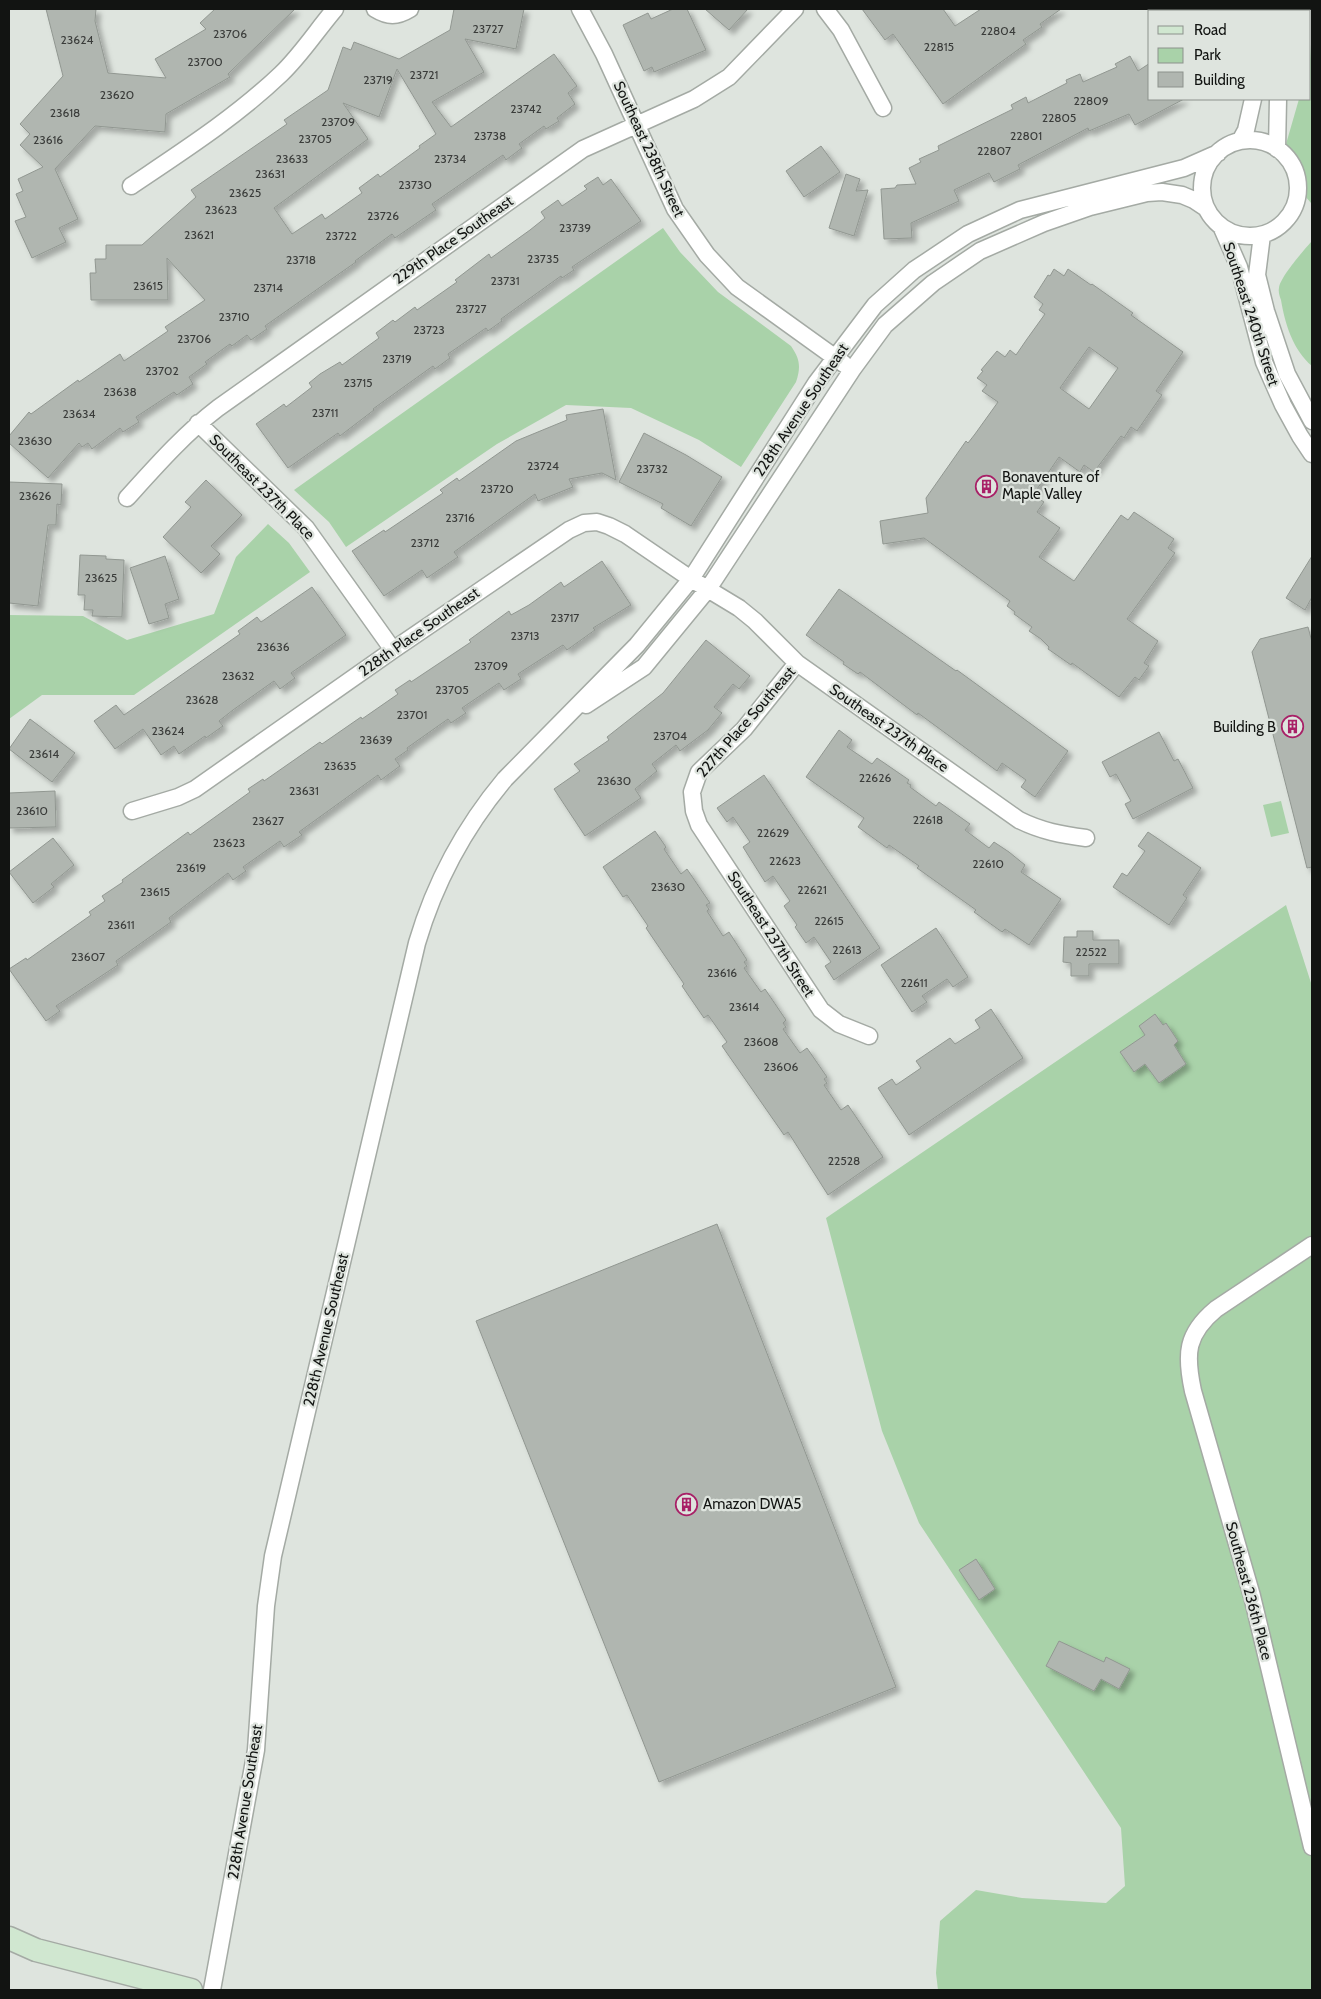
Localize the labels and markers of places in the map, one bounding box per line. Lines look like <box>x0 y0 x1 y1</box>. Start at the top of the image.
place label: Bonaventure of Maple Valley <box>1002 468 1099 503</box>
building icon: Bonaventure of Maple Valley <box>974 474 998 498</box>
building icon: Building B <box>1280 715 1304 739</box>
place label: Building B <box>1213 718 1276 736</box>
building icon: Amazon DWA5 <box>675 1492 699 1516</box>
place label: Amazon DWA5 <box>703 1495 801 1513</box>

